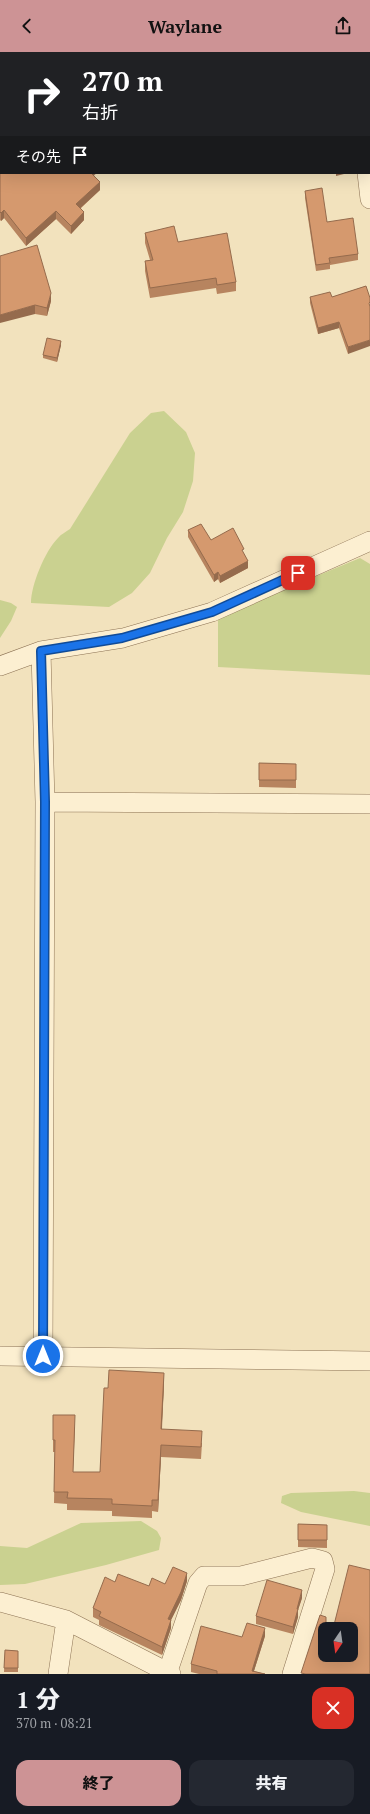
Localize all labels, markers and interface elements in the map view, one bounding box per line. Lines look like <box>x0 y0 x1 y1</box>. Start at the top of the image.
text: Waylane <box>148 14 222 38</box>
icon: back <box>16 15 38 37</box>
icon: share <box>332 15 354 37</box>
text: 270 m <box>82 62 163 99</box>
icon: right <box>16 68 68 120</box>
text: 右折 <box>82 100 118 124</box>
icon: arrive <box>69 144 91 166</box>
text: その先 <box>16 146 61 166</box>
pin <box>281 556 315 590</box>
icon: arrive <box>287 562 309 584</box>
position arrow <box>22 1335 64 1377</box>
north arrow <box>318 1622 358 1662</box>
map controls <box>318 1622 358 1662</box>
text: 1 分 <box>16 1683 60 1715</box>
button: close <box>312 1687 354 1729</box>
text: 370 m · 08:21 <box>16 1714 93 1732</box>
button: 終了 <box>16 1760 181 1806</box>
button: 共有 <box>189 1760 354 1806</box>

